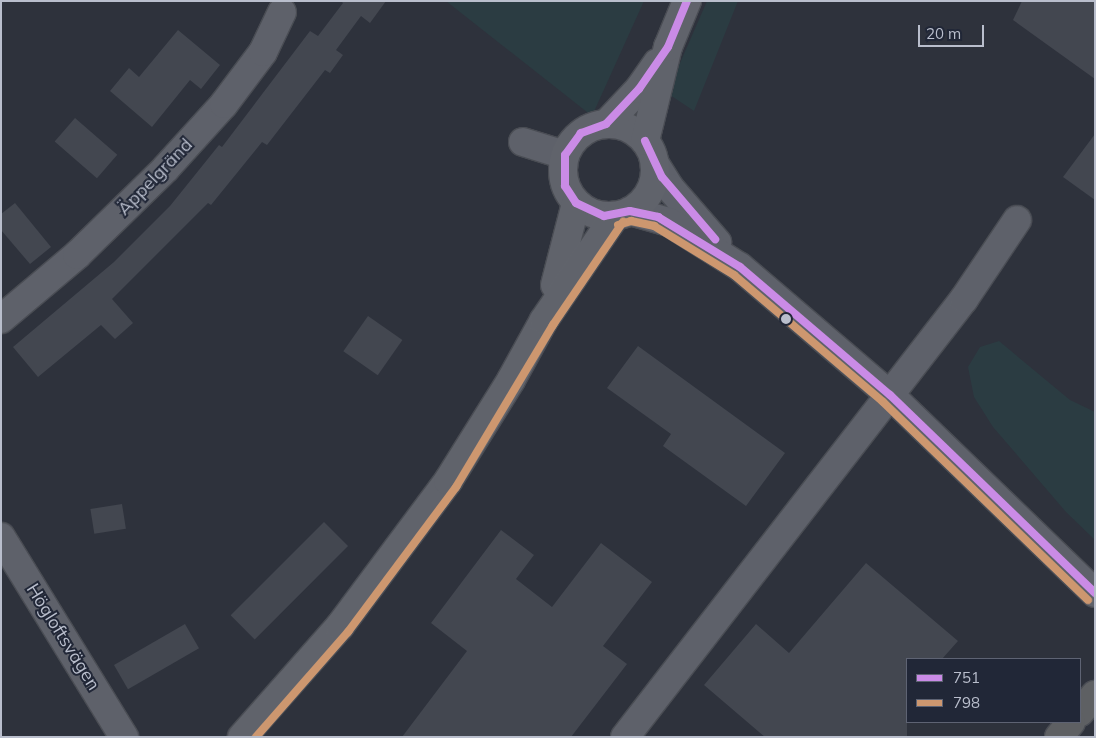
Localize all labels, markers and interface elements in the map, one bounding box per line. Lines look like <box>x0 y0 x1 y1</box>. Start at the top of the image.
scale bar <box>921 15 987 47</box>
text: 20 m <box>926 24 961 43</box>
street label: Äppelgränd <box>113 134 197 220</box>
unlabelled marker <box>781 314 791 324</box>
street label: Högloftsvägen <box>22 580 104 694</box>
legend <box>906 658 1081 723</box>
text: 751 <box>953 668 980 687</box>
text: 798 <box>953 693 980 712</box>

